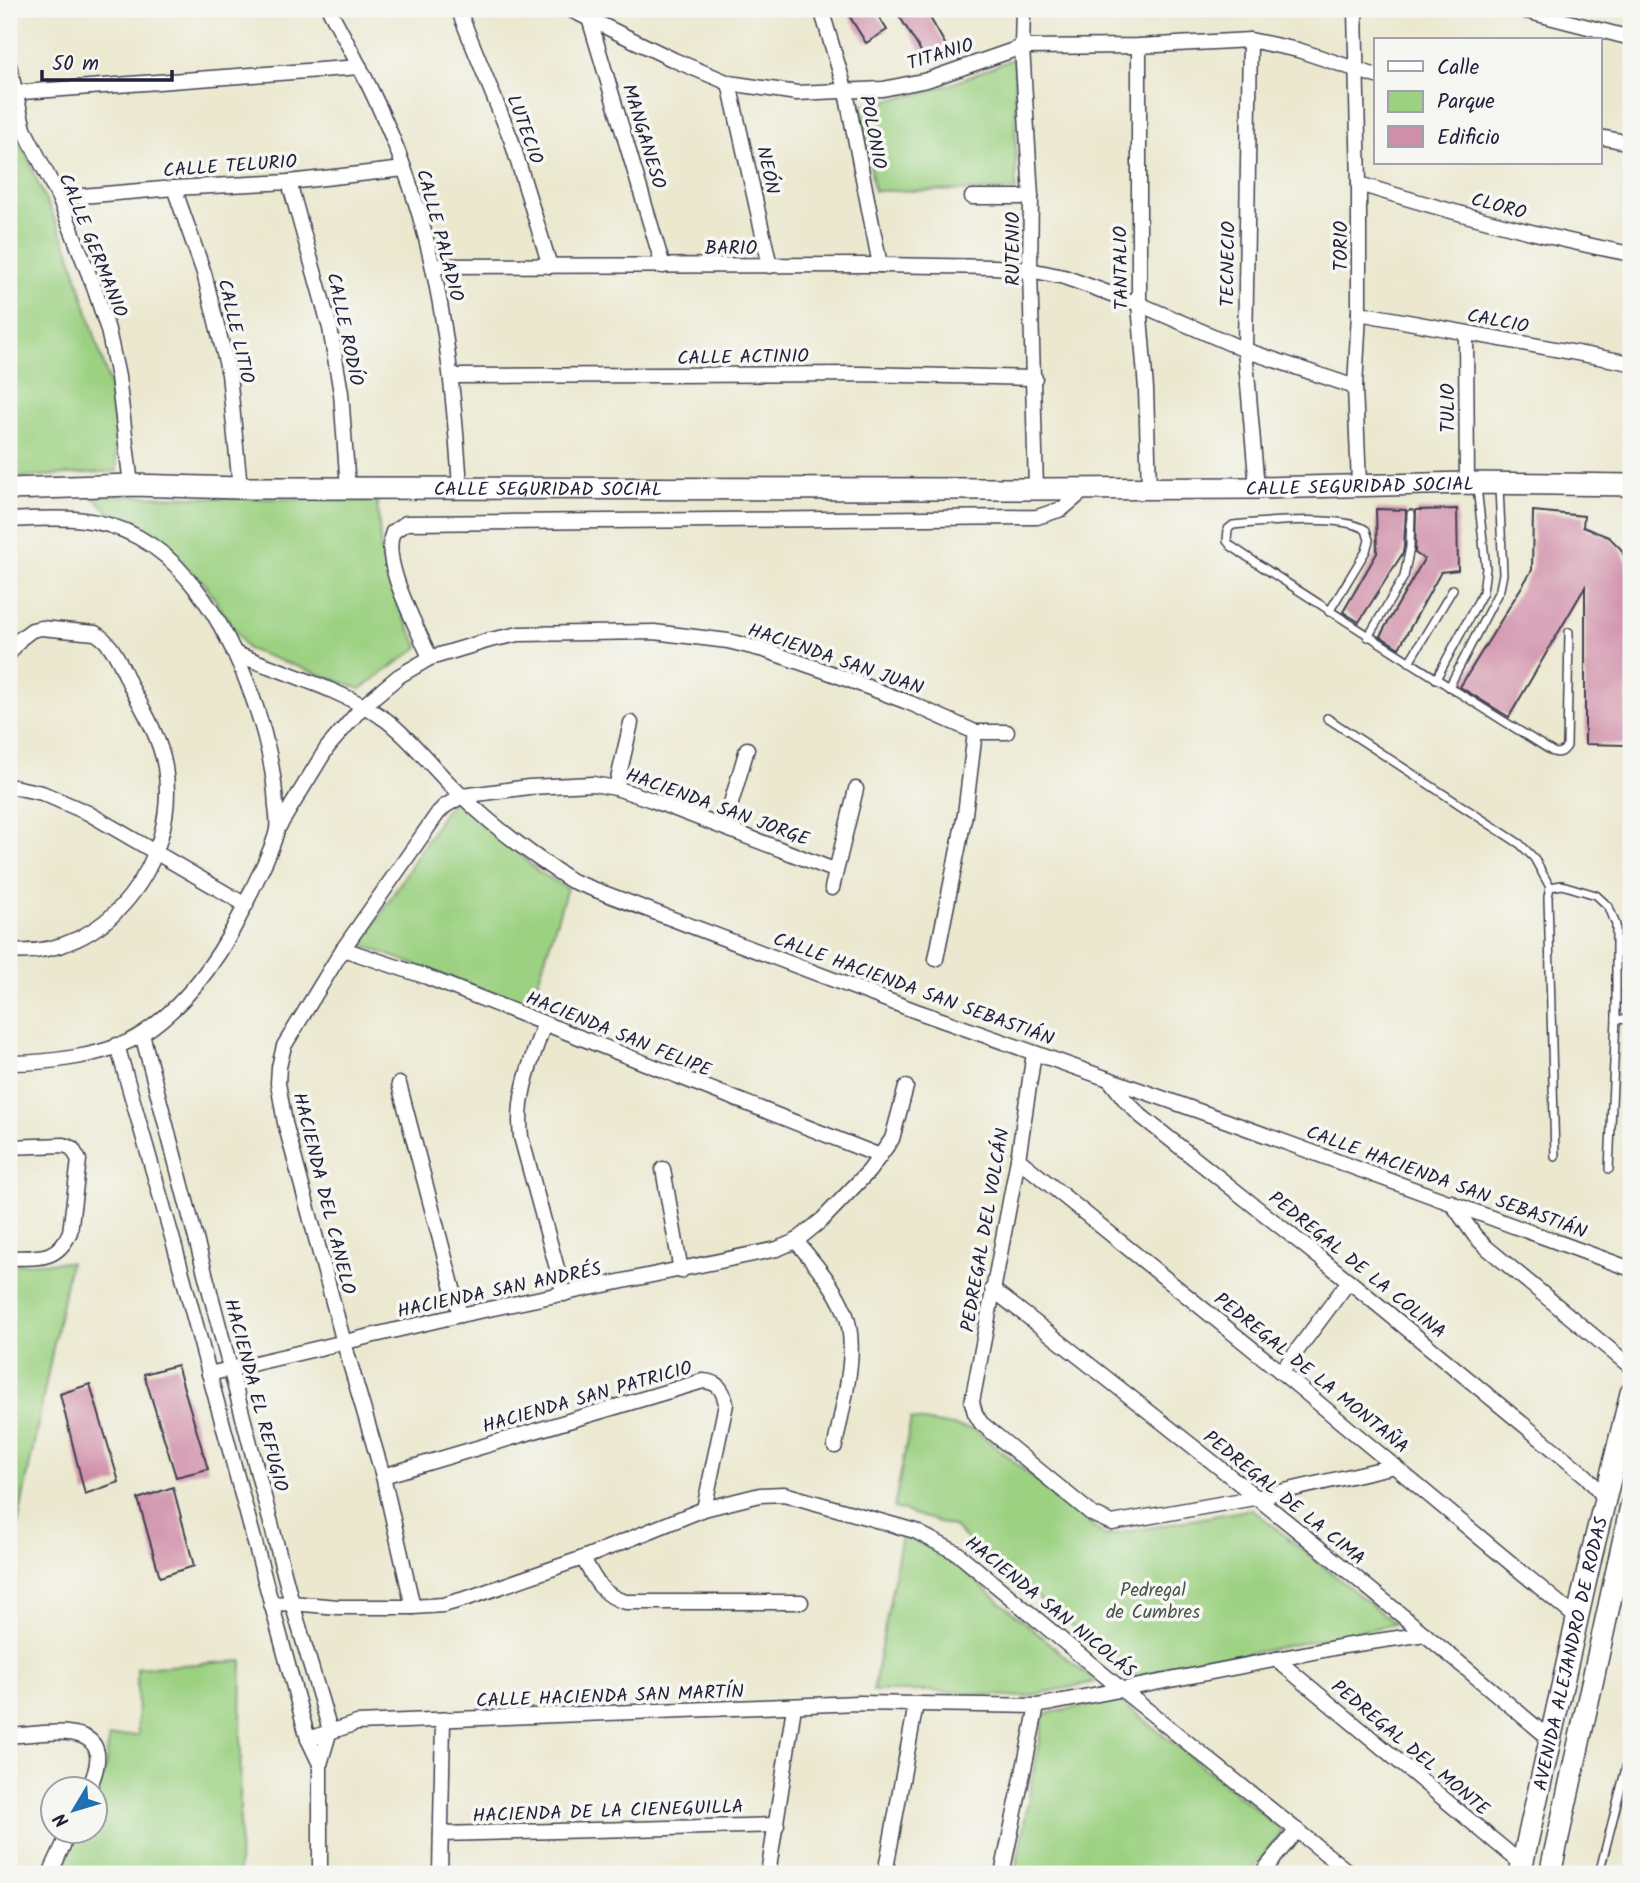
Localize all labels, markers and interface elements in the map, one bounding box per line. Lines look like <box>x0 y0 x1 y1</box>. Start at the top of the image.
street label: TITANIO <box>904 31 978 79</box>
scale bar <box>42 38 172 82</box>
legend <box>1374 38 1602 164</box>
text: 50 m <box>52 48 99 81</box>
text: Calle <box>1437 52 1480 85</box>
street label: MANGANESO <box>613 80 673 193</box>
text: Parque <box>1437 86 1495 119</box>
street label: LUTECIO <box>498 91 551 169</box>
street label: POLONIO <box>850 93 894 172</box>
text: Edificio <box>1437 122 1500 155</box>
street label: NEÓN <box>747 144 787 197</box>
street label: CALLE TELURIO <box>162 147 298 187</box>
street label: CALLE PALADIO <box>407 166 471 305</box>
street label: CALLE GERMANIO <box>50 169 135 323</box>
street label: CLORO <box>1467 185 1530 229</box>
street label: RUTENIO <box>999 212 1029 286</box>
street label: TORIO <box>1327 220 1357 271</box>
street label: TECNECIO <box>1213 221 1245 307</box>
street label: TANTALIO <box>1106 225 1138 310</box>
street label: BARIO <box>705 234 757 264</box>
street label: CALLE RODÍO <box>317 270 371 389</box>
street label: CALLE LITIO <box>208 276 262 387</box>
street label: CALCIO <box>1464 301 1531 343</box>
street label: CALLE ACTINIO <box>677 342 810 374</box>
street label: TULIO <box>1434 383 1464 433</box>
street label: CALLE SEGURIDAD SOCIAL <box>1246 470 1474 505</box>
street label: CALLE SEGURIDAD SOCIAL <box>434 475 662 506</box>
street label: HACIENDA SAN JUAN <box>744 616 927 704</box>
street label: HACIENDA SAN JORGE <box>621 761 814 855</box>
street label: CALLE HACIENDA SAN SEBASTIÁN <box>769 925 1058 1055</box>
street label: HACIENDA SAN FELIPE <box>521 984 716 1086</box>
street label: HACIENDA DEL CANELO <box>283 1089 363 1298</box>
street label: CALLE HACIENDA SAN SEBASTIÁN <box>1302 1118 1591 1248</box>
street label: PEDREGAL DEL VOLCÁN <box>953 1126 1019 1335</box>
street label: PEDREGAL DE LA COLINA <box>1261 1184 1452 1347</box>
street label: HACIENDA SAN ANDRÉS <box>395 1255 604 1327</box>
street label: PEDREGAL DE LA MONTAÑA <box>1207 1285 1415 1462</box>
street label: HACIENDA EL REFUGIO <box>215 1296 295 1496</box>
street label: HACIENDA SAN PATRICIO <box>479 1353 696 1442</box>
street label: PEDREGAL DE LA CIMA <box>1196 1424 1371 1574</box>
street label: AVENIDA ALEJANDRO DE RODAS <box>1526 1514 1617 1794</box>
street label: HACIENDA SAN NICOLÁS <box>958 1529 1142 1686</box>
park label: Pedregal de Cumbres <box>1106 1576 1200 1628</box>
street label: PEDREGAL DEL MONTE <box>1324 1673 1496 1825</box>
street label: CALLE HACIENDA SAN MARTÍN <box>476 1677 745 1717</box>
north arrow <box>38 1774 108 1844</box>
street label: HACIENDA DE LA CIENEGUILLA <box>472 1792 744 1832</box>
text: N <box>47 1805 78 1833</box>

